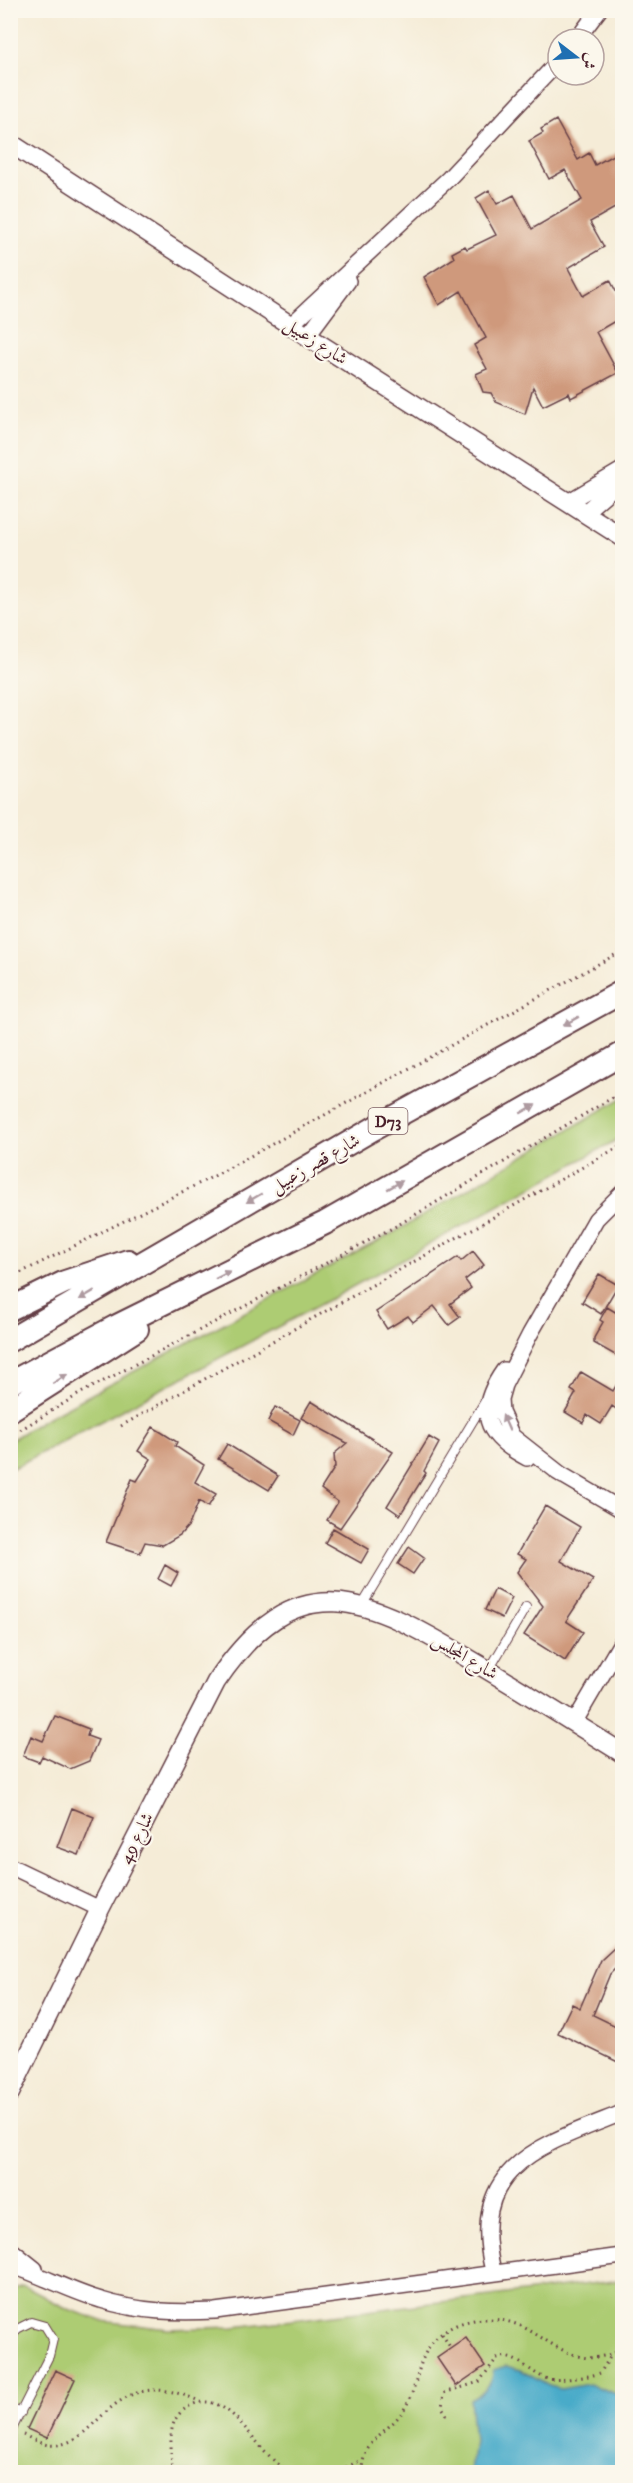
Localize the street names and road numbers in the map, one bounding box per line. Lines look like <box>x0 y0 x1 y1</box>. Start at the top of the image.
street label: شارع زعبيل <box>278 313 351 373</box>
road number: D73 <box>368 1108 408 1134</box>
street label: شارع قصر زعبيل <box>267 1129 366 1201</box>
street label: شارع المجلس <box>426 1629 502 1688</box>
street label: شارع 49 <box>115 1809 162 1869</box>

